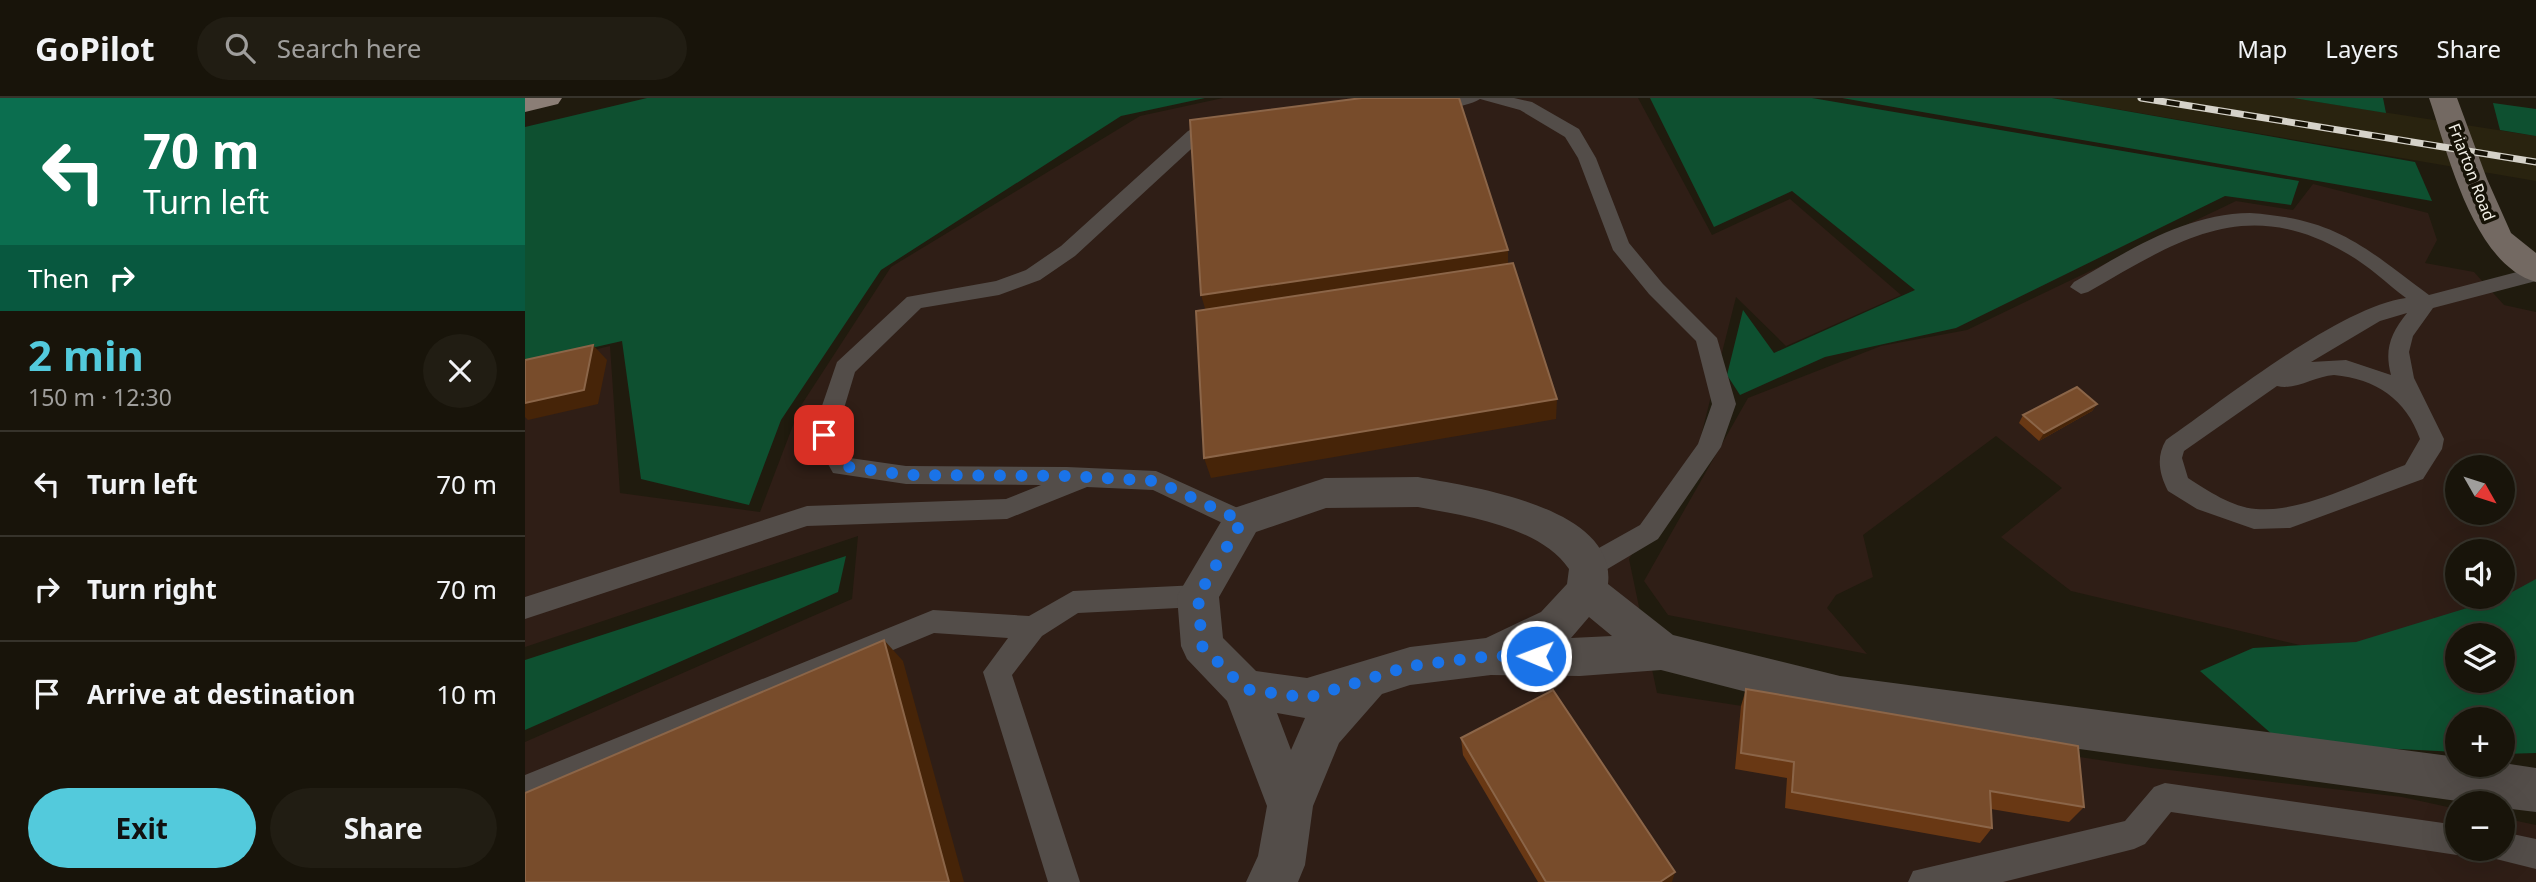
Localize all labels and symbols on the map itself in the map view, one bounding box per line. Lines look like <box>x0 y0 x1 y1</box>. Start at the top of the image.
street label: Friarton Road <box>2443 120 2501 224</box>
pin <box>794 405 854 465</box>
north arrow <box>2445 455 2515 525</box>
position arrow <box>1499 619 1573 693</box>

